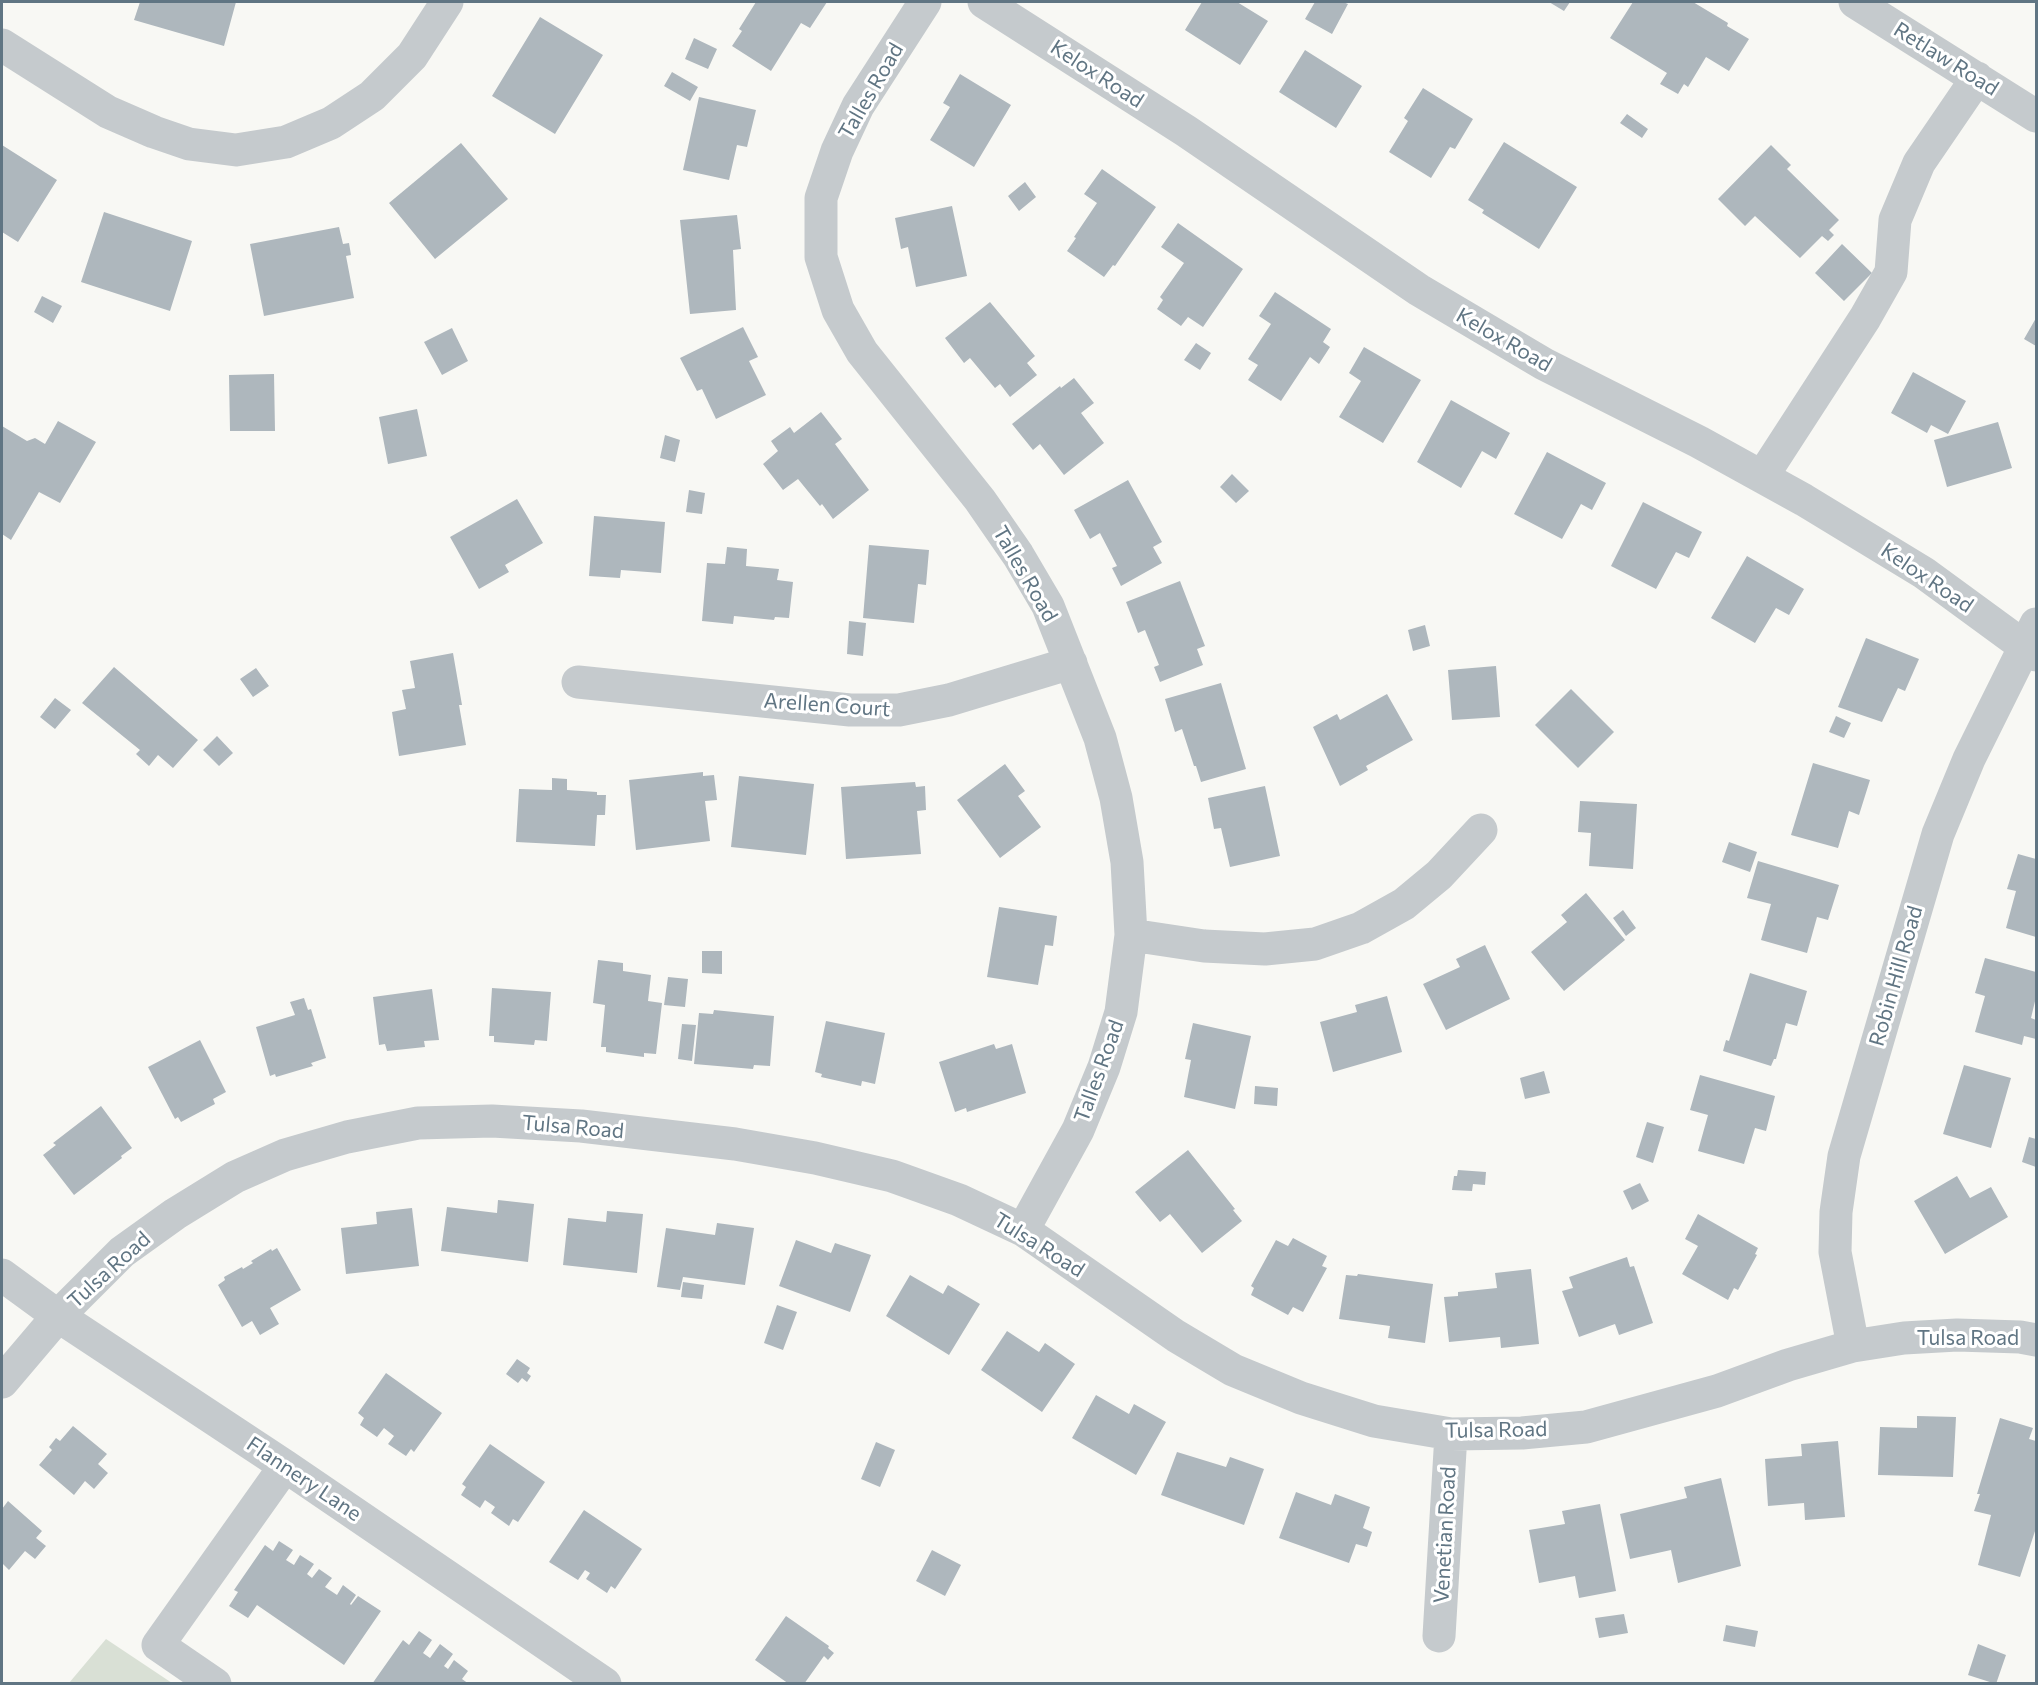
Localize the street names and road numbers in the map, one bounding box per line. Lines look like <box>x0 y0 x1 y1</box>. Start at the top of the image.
street label: Retlaw Road <box>1889 17 2003 101</box>
street label: Kelox Road <box>1046 35 1148 113</box>
street label: Talles Road <box>833 38 909 144</box>
street label: Kelox Road <box>1452 303 1556 377</box>
street label: Talles Road <box>987 521 1063 627</box>
street label: Kelox Road <box>1876 538 1978 618</box>
street label: Arellen Court <box>763 688 891 722</box>
street label: Robin Hill Road <box>1864 903 1928 1049</box>
street label: Talles Road <box>1069 1016 1129 1126</box>
street label: Tulsa Road <box>521 1110 625 1144</box>
street label: Tulsa Road <box>989 1207 1089 1283</box>
street label: Tulsa Road <box>63 1226 155 1314</box>
street label: Tulsa Road <box>1917 1325 2019 1351</box>
street label: Tulsa Road <box>1445 1417 1547 1443</box>
street label: Flannery Lane <box>242 1431 366 1527</box>
street label: Venetian Road <box>1429 1466 1461 1604</box>

